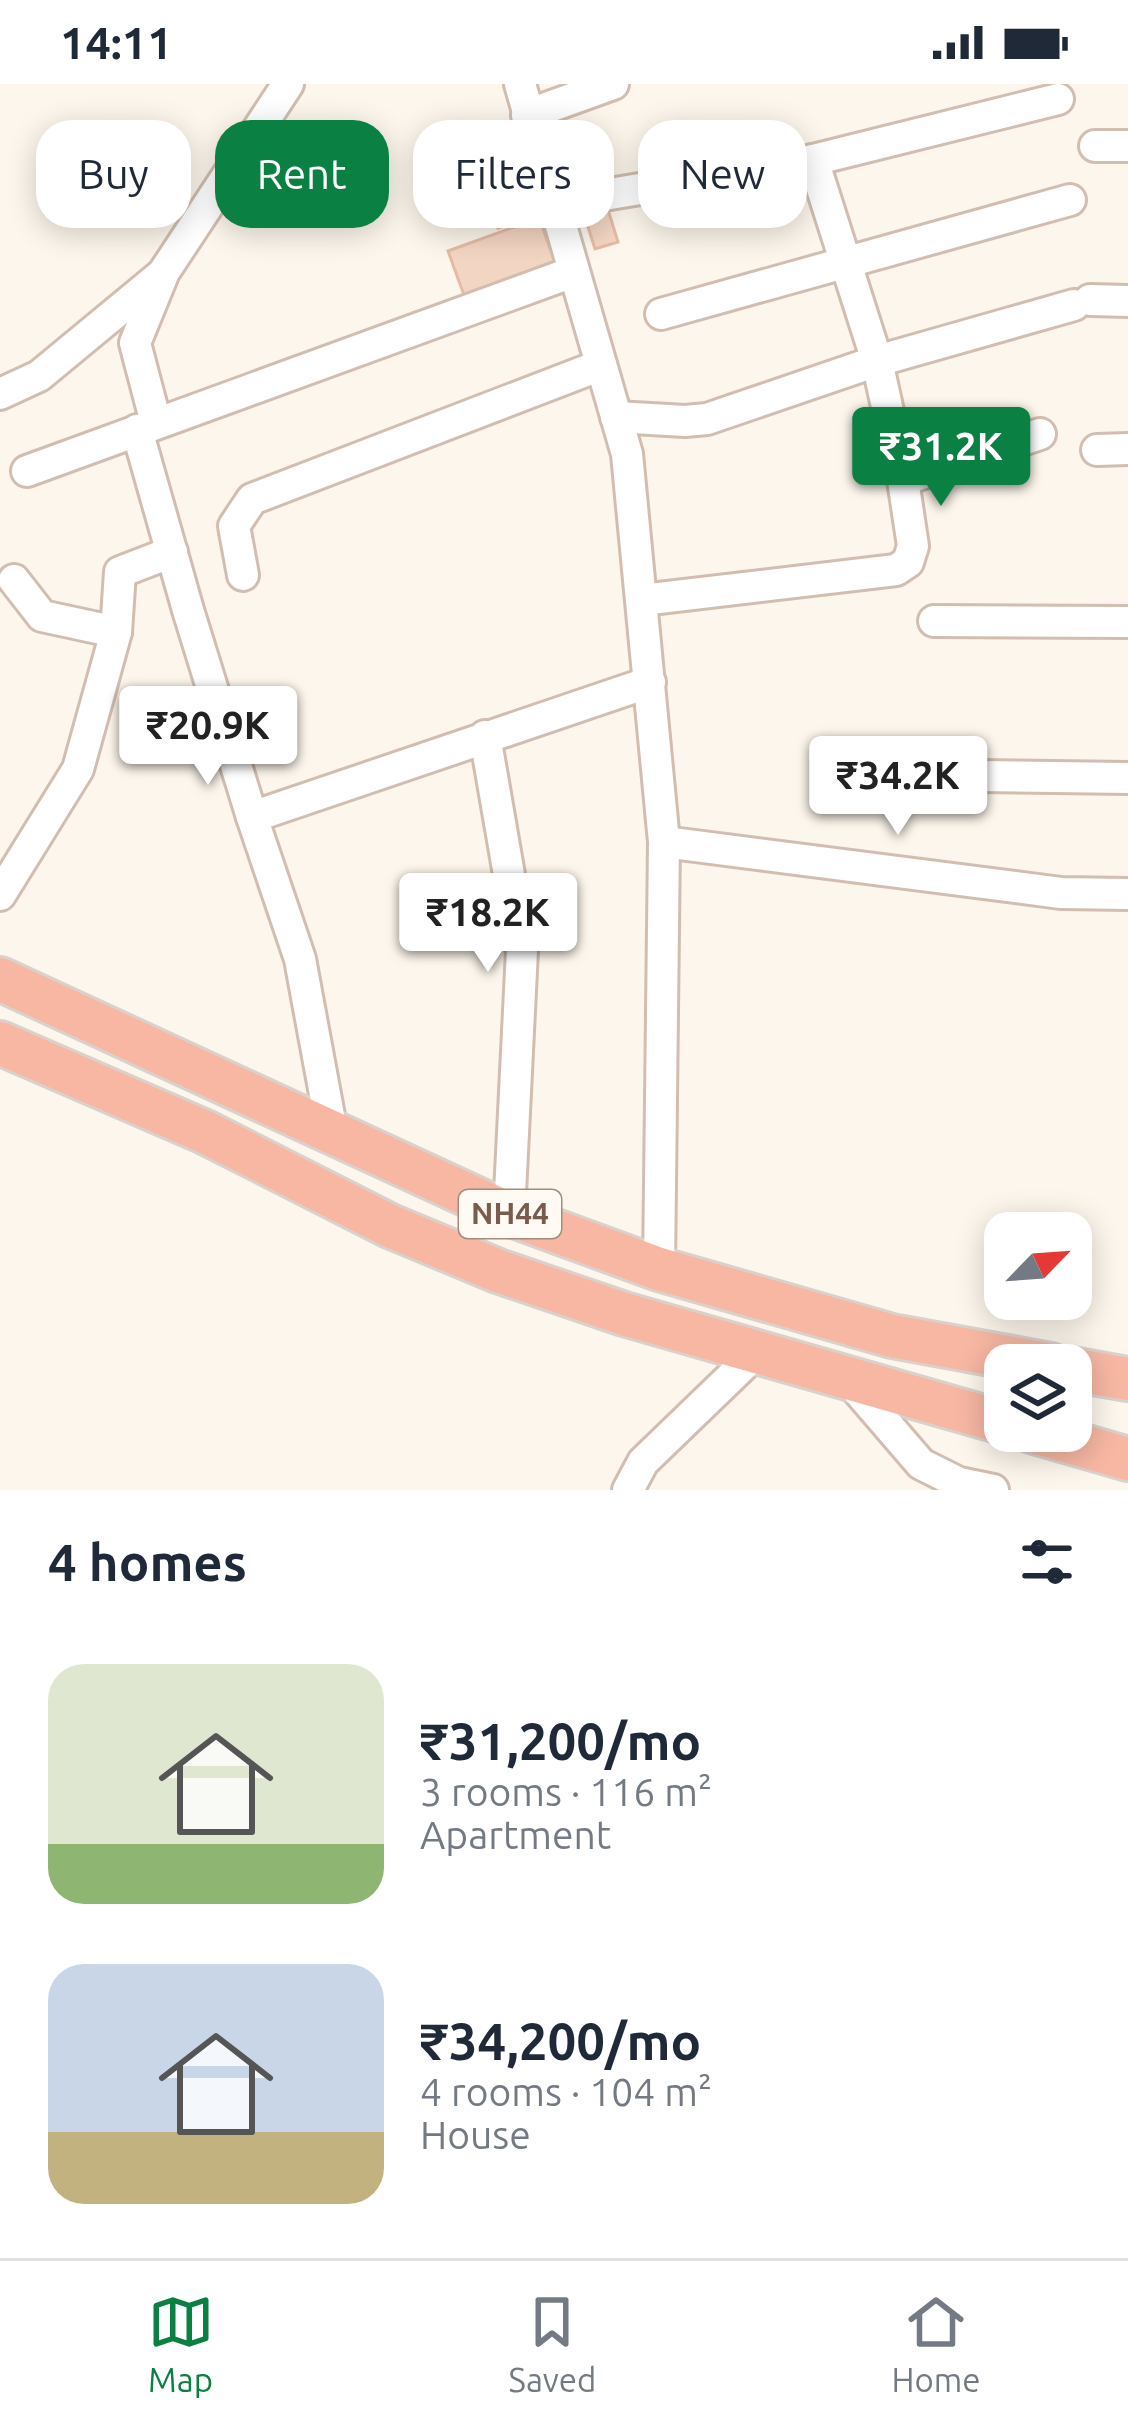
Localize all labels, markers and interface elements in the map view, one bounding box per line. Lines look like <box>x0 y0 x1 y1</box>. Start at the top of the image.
text: 14:11 <box>60 17 173 68</box>
chip: Buy <box>36 120 191 228</box>
chip: Rent <box>215 120 389 228</box>
chip: Filters <box>413 120 614 228</box>
chip: New <box>638 120 807 228</box>
pin: ₹31.2K <box>843 407 1039 509</box>
text: ₹31.2K <box>879 424 1003 467</box>
pin: ₹20.9K <box>110 686 306 788</box>
text: ₹20.9K <box>146 703 270 746</box>
pin: ₹34.2K <box>800 736 996 838</box>
text: ₹34.2K <box>836 753 960 796</box>
pin: ₹18.2K <box>390 873 586 975</box>
text: ₹18.2K <box>426 890 550 933</box>
road number: NH44 <box>459 1190 561 1238</box>
north arrow <box>984 1212 1092 1320</box>
map controls <box>984 1212 1092 1452</box>
button: layers <box>984 1344 1092 1452</box>
icon: filters <box>1014 1529 1080 1595</box>
text: 4 homes <box>48 1533 247 1591</box>
icon: home <box>144 1712 288 1856</box>
text: ₹31,200/mo <box>420 1712 701 1770</box>
text: 3 rooms · 116 m² <box>420 1770 712 1813</box>
text: Apartment <box>420 1813 611 1856</box>
icon: home <box>144 2012 288 2156</box>
text: ₹34,200/mo <box>420 2012 701 2070</box>
text: 4 rooms · 104 m² <box>420 2070 712 2113</box>
text: House <box>420 2113 531 2156</box>
tab: Map <box>148 2289 214 2398</box>
tab: Saved <box>509 2289 596 2398</box>
tab: Home <box>891 2289 980 2398</box>

